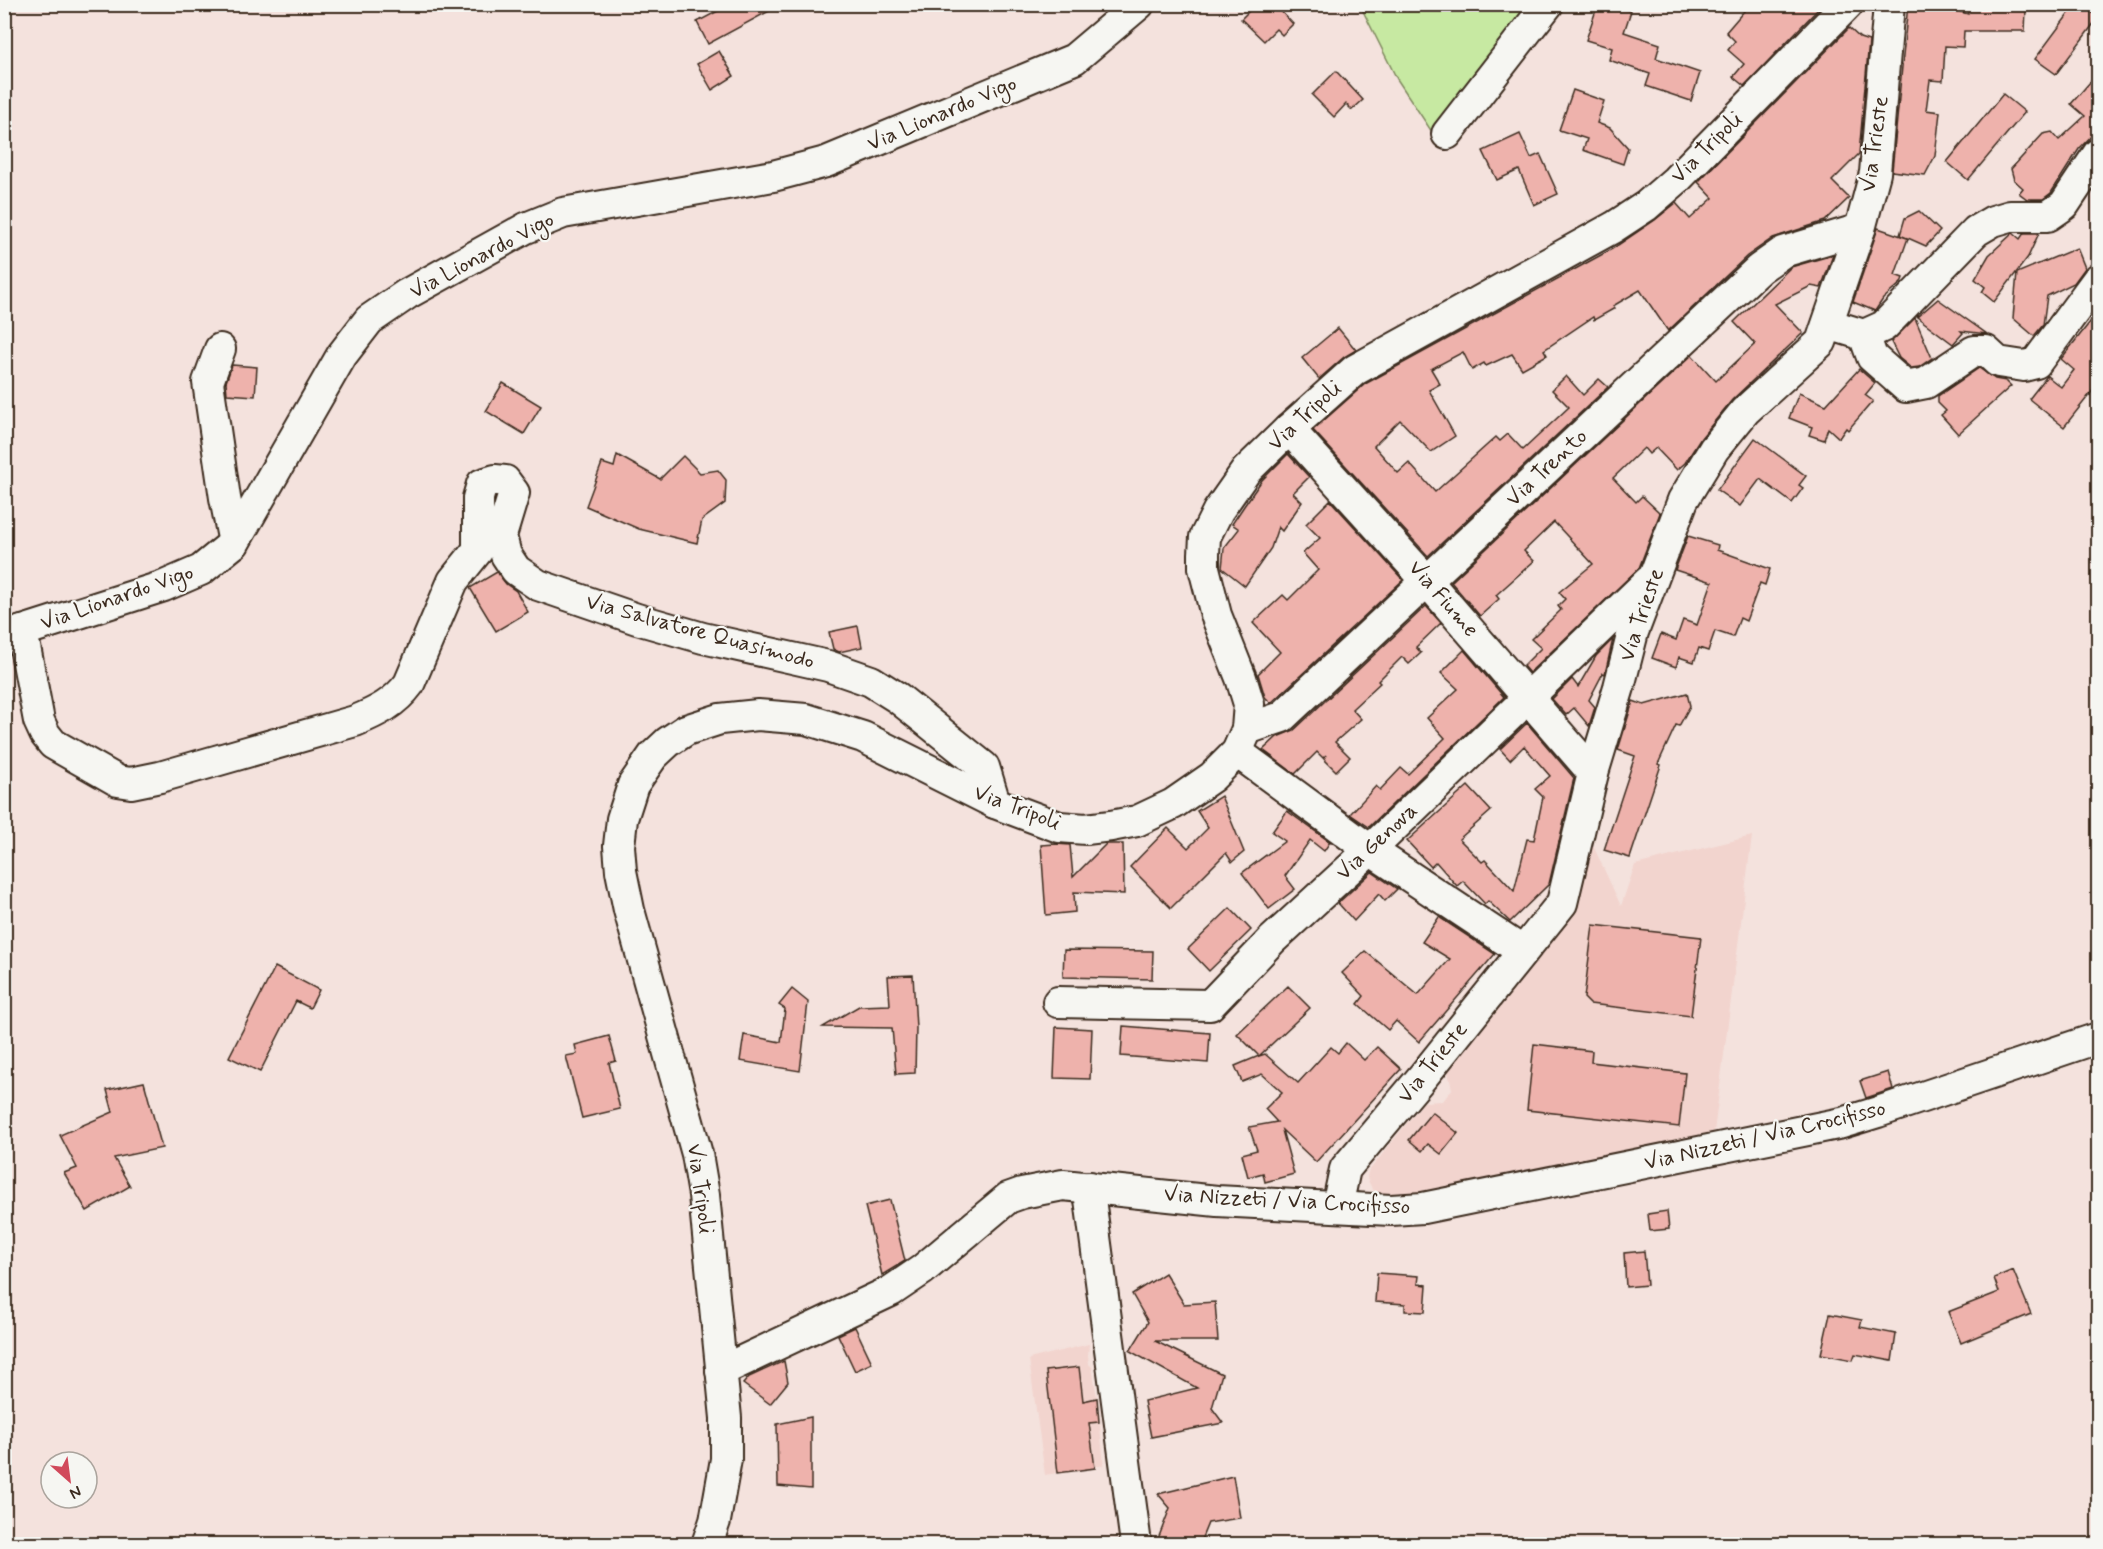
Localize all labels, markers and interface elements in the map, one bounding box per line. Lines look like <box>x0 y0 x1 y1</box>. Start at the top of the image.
street label: Via Lionardo Vigo <box>863 70 1022 161</box>
street label: Via Trieste <box>1854 94 1896 194</box>
street label: Via Tripoli <box>1665 106 1749 190</box>
street label: Via Lionardo Vigo <box>405 206 561 309</box>
street label: Via Tripoli <box>1262 375 1348 457</box>
street label: Via Trento <box>1500 423 1594 513</box>
street label: Via Fiume <box>1402 555 1484 643</box>
street label: Via Lionardo Vigo <box>37 559 198 640</box>
street label: Via Trieste <box>1613 565 1671 665</box>
street label: Via Salvatore Quasimodo <box>583 588 817 676</box>
street label: Via Tripoli <box>970 779 1065 837</box>
street label: Via Genova <box>1330 797 1424 887</box>
street label: Via Trieste <box>1392 1016 1474 1109</box>
street label: Via Nizzeti / Via Crocifisso <box>1642 1095 1888 1177</box>
street label: Via Tripoli <box>680 1142 720 1236</box>
street label: Via Nizzeti / Via Crocifisso <box>1163 1181 1411 1221</box>
north arrow <box>39 1450 99 1510</box>
text: N <box>66 1480 85 1504</box>

